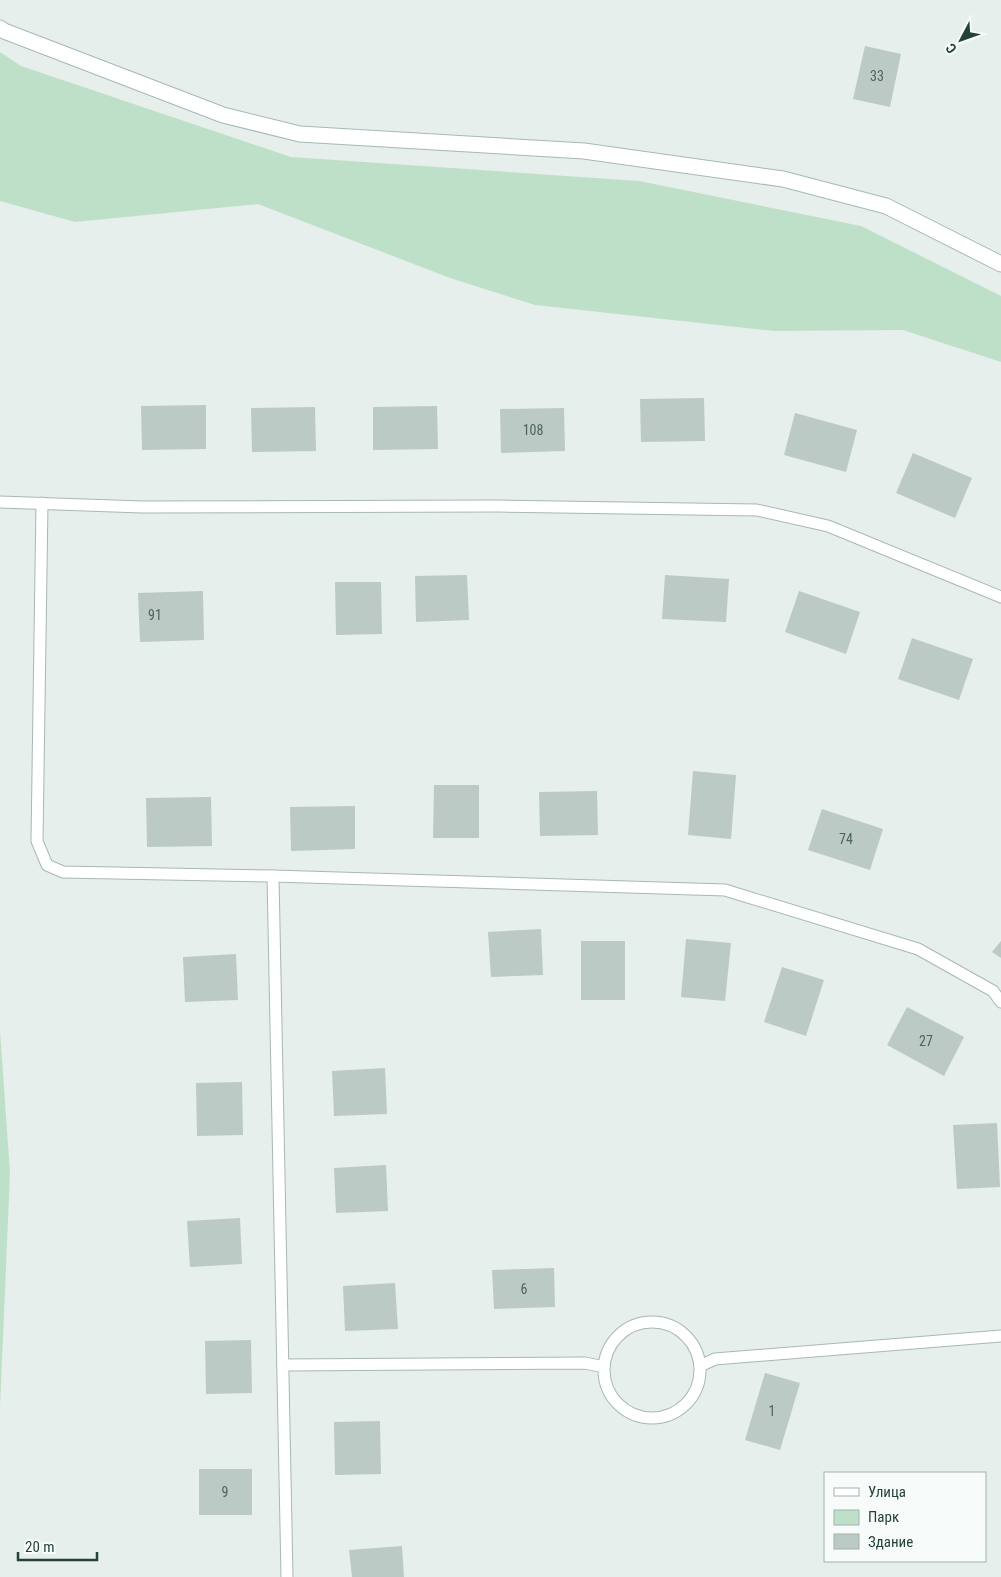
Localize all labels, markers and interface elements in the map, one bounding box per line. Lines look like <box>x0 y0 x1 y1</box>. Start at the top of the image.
north arrow <box>936 15 986 65</box>
text: С <box>943 40 960 57</box>
house number: 33 <box>870 68 884 84</box>
house number: 108 <box>523 422 543 438</box>
house number: 91 <box>148 607 162 623</box>
house number: 74 <box>839 831 853 847</box>
house number: 27 <box>919 1033 933 1049</box>
house number: 6 <box>521 1281 528 1297</box>
house number: 1 <box>769 1403 775 1419</box>
legend <box>824 1472 986 1562</box>
text: Улица <box>868 1483 906 1501</box>
house number: 9 <box>222 1484 228 1500</box>
text: Парк <box>868 1508 899 1526</box>
scale bar <box>18 1530 96 1562</box>
text: Здание <box>868 1533 913 1551</box>
text: 20 m <box>25 1538 55 1556</box>

